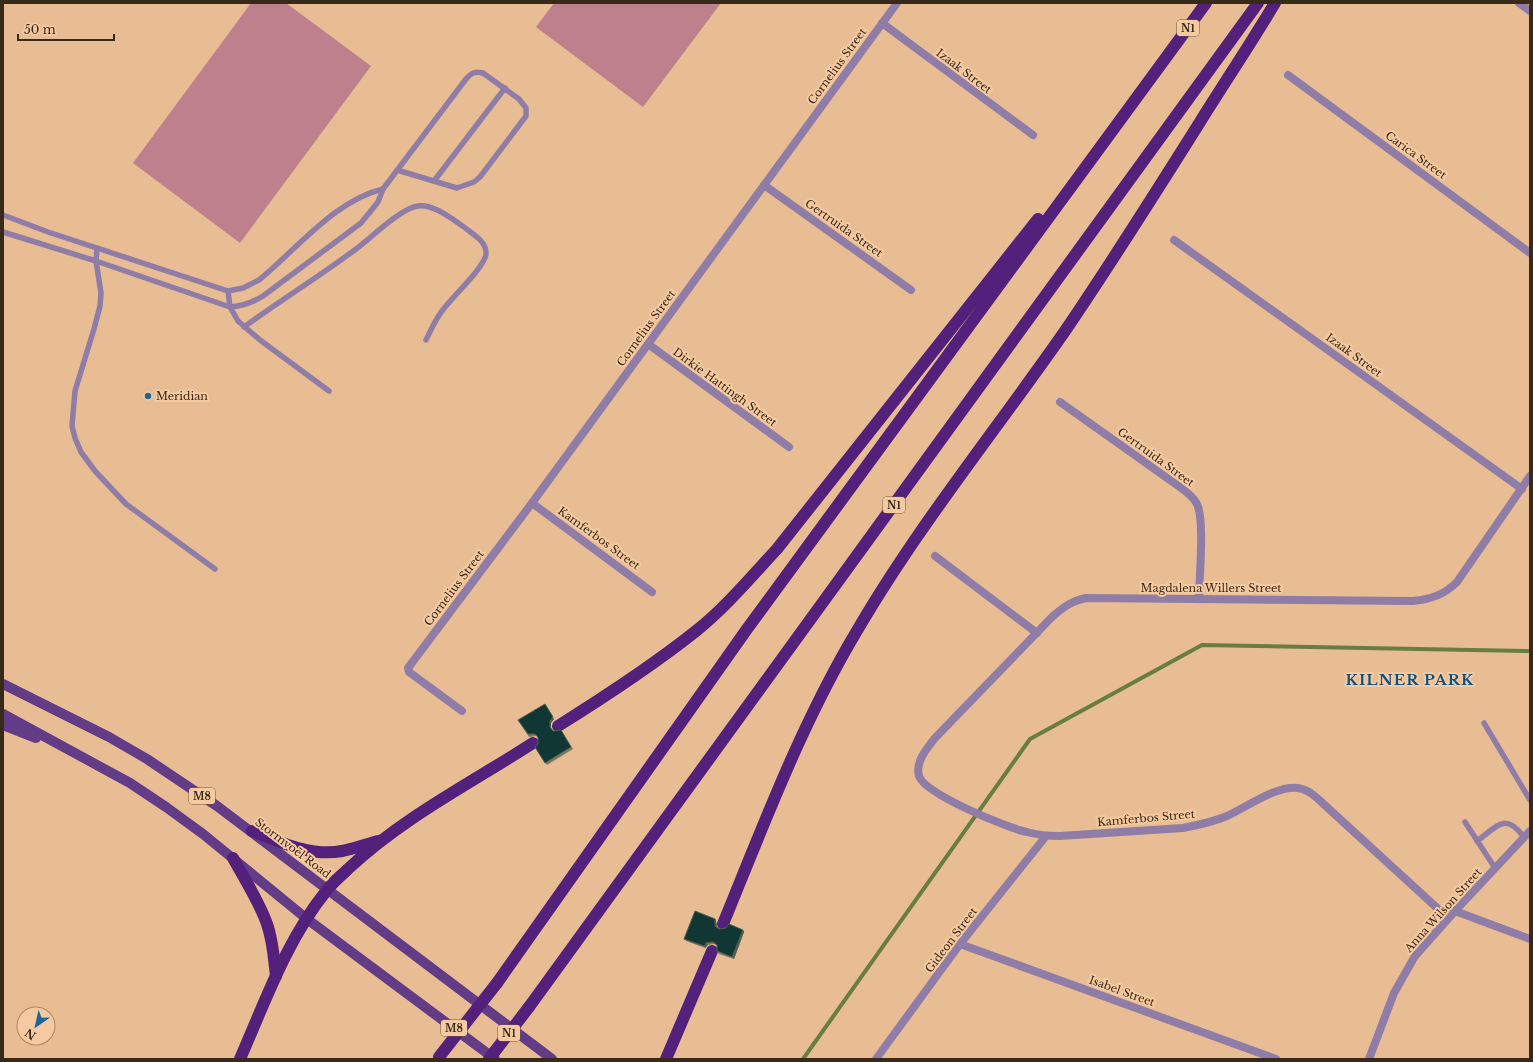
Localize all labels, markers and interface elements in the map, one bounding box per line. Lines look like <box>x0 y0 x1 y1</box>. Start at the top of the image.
scale bar <box>18 16 114 42</box>
road number: N1 <box>1177 20 1199 36</box>
text: 50 m <box>24 22 56 37</box>
street label: Cornelius Street <box>805 24 870 107</box>
street label: Izaak Street <box>934 46 995 97</box>
street label: Carica Street <box>1383 128 1450 182</box>
street label: Gertruida Street <box>803 196 886 260</box>
street label: Cornelius Street <box>614 286 679 369</box>
street label: Izaak Street <box>1323 330 1385 380</box>
street label: Dirkie Hattingh Street <box>670 345 780 430</box>
place label: Meridian <box>156 389 208 403</box>
marker: Meridian <box>143 391 153 401</box>
street label: Gertruida Street <box>1115 425 1198 490</box>
road number: N1 <box>883 497 905 513</box>
street label: Kamferbos Street <box>555 504 643 573</box>
street label: Cornelius Street <box>421 547 487 629</box>
street label: Magdalena Willers Street <box>1141 581 1282 595</box>
district label: KILNER PARK <box>1346 670 1474 689</box>
road number: M8 <box>189 788 215 804</box>
street label: Kamferbos Street <box>1097 807 1196 829</box>
street label: Stormvoël Road <box>252 815 334 881</box>
street label: Anna Wilson Street <box>1401 864 1485 956</box>
street label: Gideon Street <box>922 904 981 975</box>
street label: Isabel Street <box>1087 973 1158 1010</box>
north arrow <box>16 1006 56 1046</box>
road number: M8 <box>441 1020 467 1036</box>
text: N <box>22 1025 39 1043</box>
road number: N1 <box>498 1025 520 1041</box>

